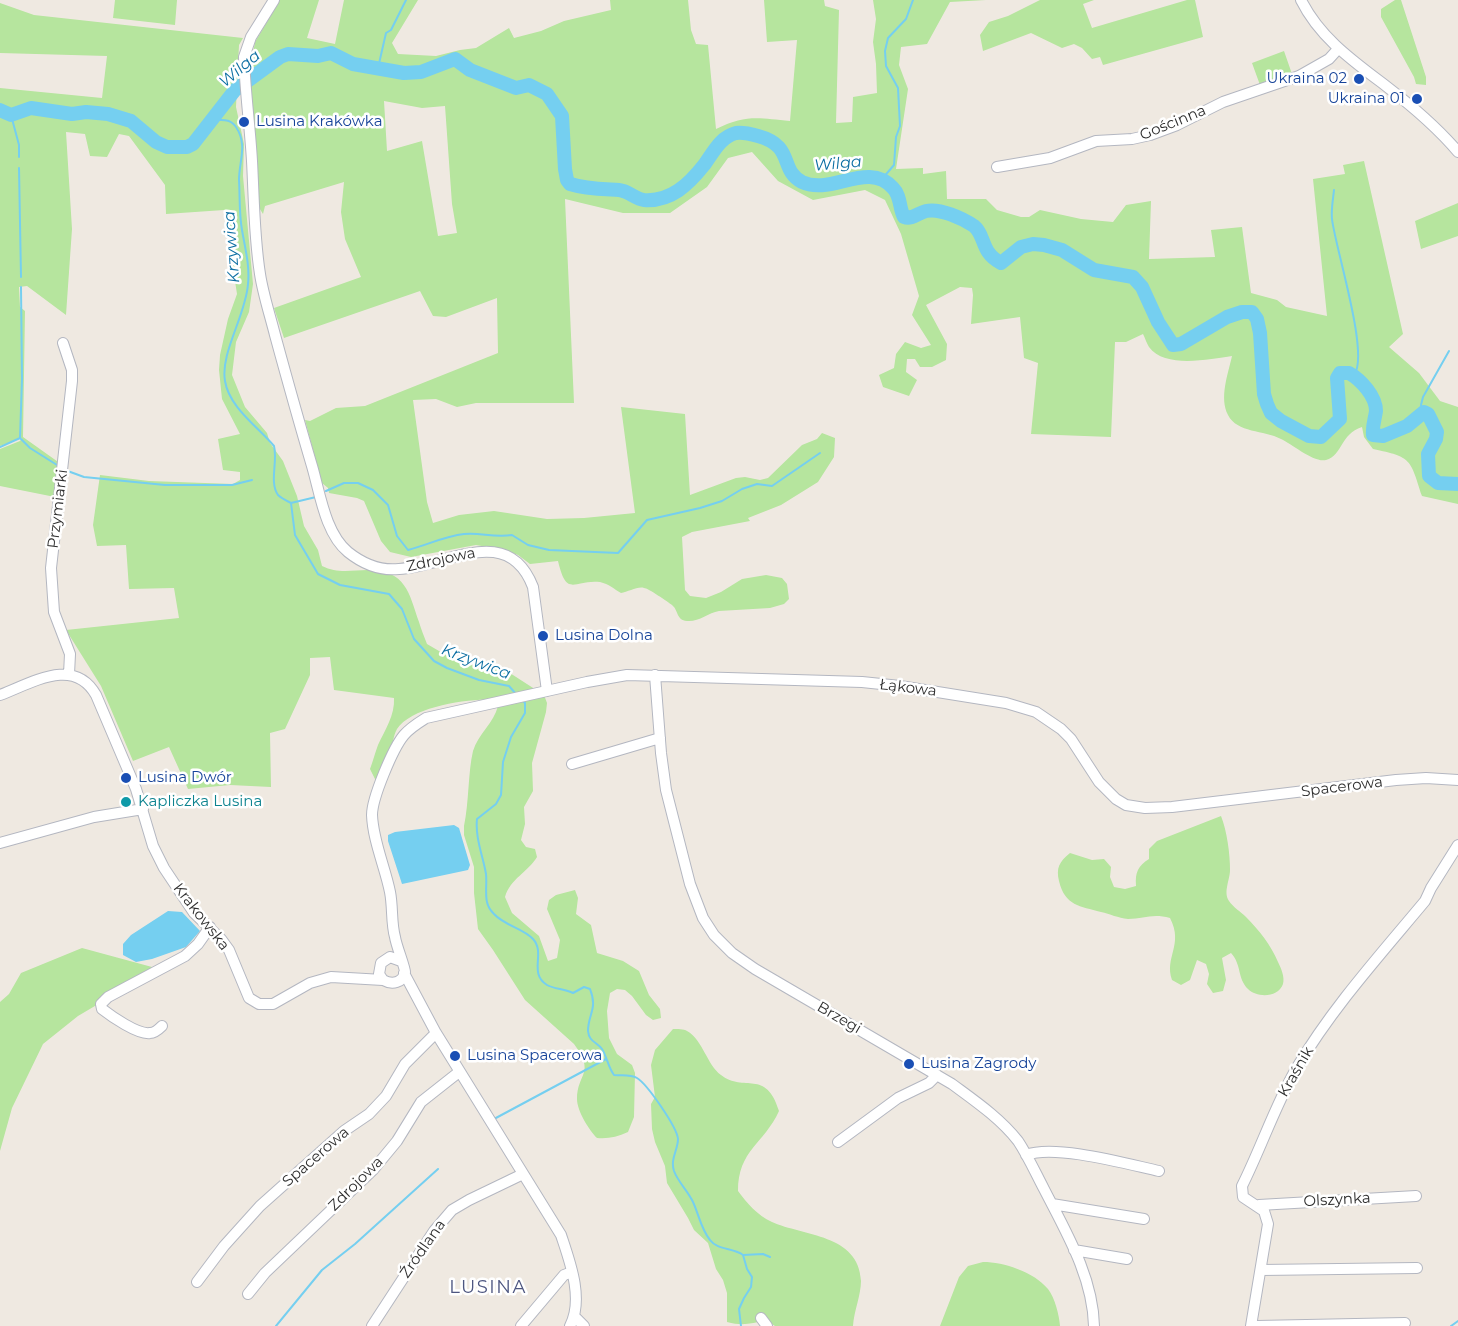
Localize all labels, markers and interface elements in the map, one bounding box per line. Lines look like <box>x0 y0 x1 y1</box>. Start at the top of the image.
water label: Wilga <box>216 46 264 92</box>
place label: Ukraina 02 <box>1267 70 1347 88</box>
marker: Ukraina 02 <box>1352 72 1366 86</box>
place label: Ukraina 01 <box>1328 90 1405 108</box>
marker: Ukraina 01 <box>1410 92 1424 106</box>
street label: Gościnna <box>1137 102 1209 144</box>
place label: Lusina Krakówka <box>256 113 383 131</box>
marker: Lusina Krakówka <box>237 115 251 129</box>
water label: Wilga <box>813 152 863 176</box>
water label: Krzywica <box>220 210 244 284</box>
street label: Przymiarki <box>44 468 72 550</box>
street label: Zdrojowa <box>405 544 477 576</box>
place label: Lusina Dolna <box>555 627 653 645</box>
marker: Lusina Dolna <box>536 629 550 643</box>
water label: Krzywica <box>439 640 513 684</box>
street label: Łąkowa <box>878 676 938 700</box>
place label: Lusina Dwór <box>138 769 232 787</box>
marker: Lusina Dwór <box>119 771 133 785</box>
street label: Spacerowa <box>1300 773 1384 801</box>
place label: Kapliczka Lusina <box>138 793 262 811</box>
marker: Kapliczka Lusina <box>119 795 133 809</box>
street label: Krakowska <box>169 880 233 954</box>
street label: Brzegi <box>814 998 864 1038</box>
street label: Kraśnik <box>1274 1044 1318 1100</box>
place label: Lusina Spacerowa <box>467 1047 602 1065</box>
marker: Lusina Spacerowa <box>448 1049 462 1063</box>
place label: Lusina Zagrody <box>921 1055 1036 1073</box>
marker: Lusina Zagrody <box>902 1057 916 1071</box>
street label: Spacerowa <box>279 1123 353 1191</box>
street label: Zdrojowa <box>325 1153 387 1215</box>
street label: Olszynka <box>1303 1189 1371 1211</box>
street label: Źródlana <box>396 1216 450 1282</box>
district label: LUSINA <box>449 1277 527 1299</box>

